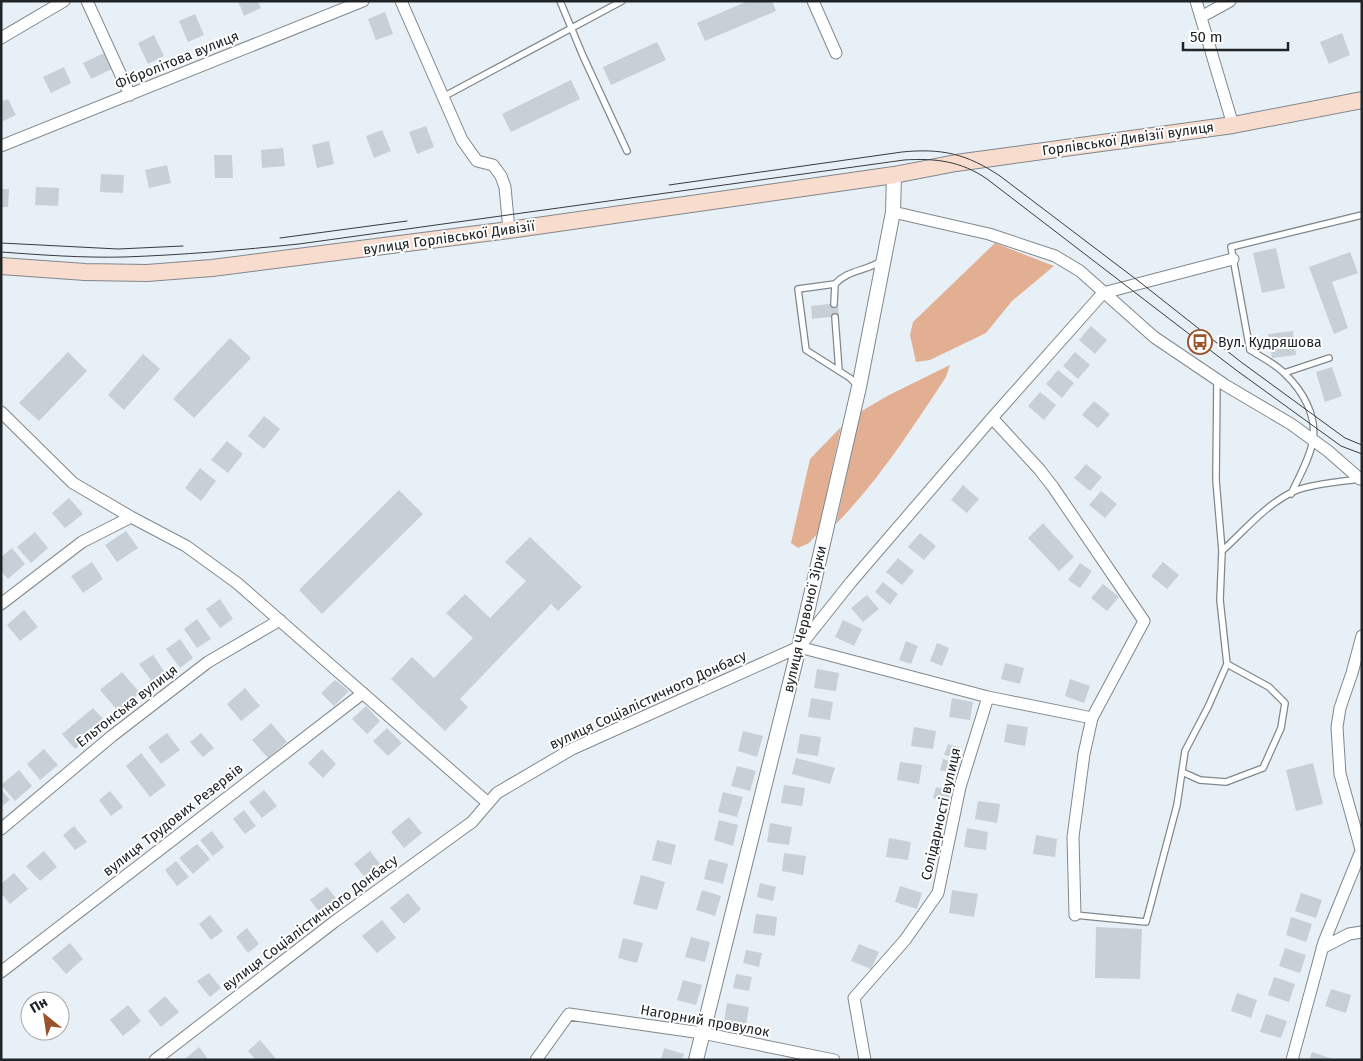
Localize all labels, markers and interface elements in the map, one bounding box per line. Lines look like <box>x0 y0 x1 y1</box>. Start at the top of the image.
scale bar <box>1183 20 1288 52</box>
street label: Фібролітова вулиця <box>113 27 241 93</box>
text: 50 m <box>1190 28 1223 46</box>
street label: Горлівської Дивізії вулиця <box>1041 119 1215 159</box>
street label: вулиця Горлівської Дивізії <box>362 217 537 258</box>
bus stop icon: Вул. Кудряшова <box>1187 329 1213 355</box>
place label: Вул. Кудряшова <box>1218 334 1322 351</box>
street label: вулиця Червоної Зірки <box>780 544 830 694</box>
street label: вулиця Соціалістичного Донбасу <box>547 647 749 753</box>
street label: Ельтонська вулиця <box>73 661 181 751</box>
street label: Солідарності вулиця <box>918 746 964 882</box>
street label: вулиця Трудових Резервів <box>100 760 247 880</box>
street label: вулиця Соціалістичного Донбасу <box>219 851 401 995</box>
north arrow <box>20 991 70 1041</box>
text: Пн <box>27 993 51 1017</box>
street label: Нагорний провулок <box>639 1001 772 1041</box>

